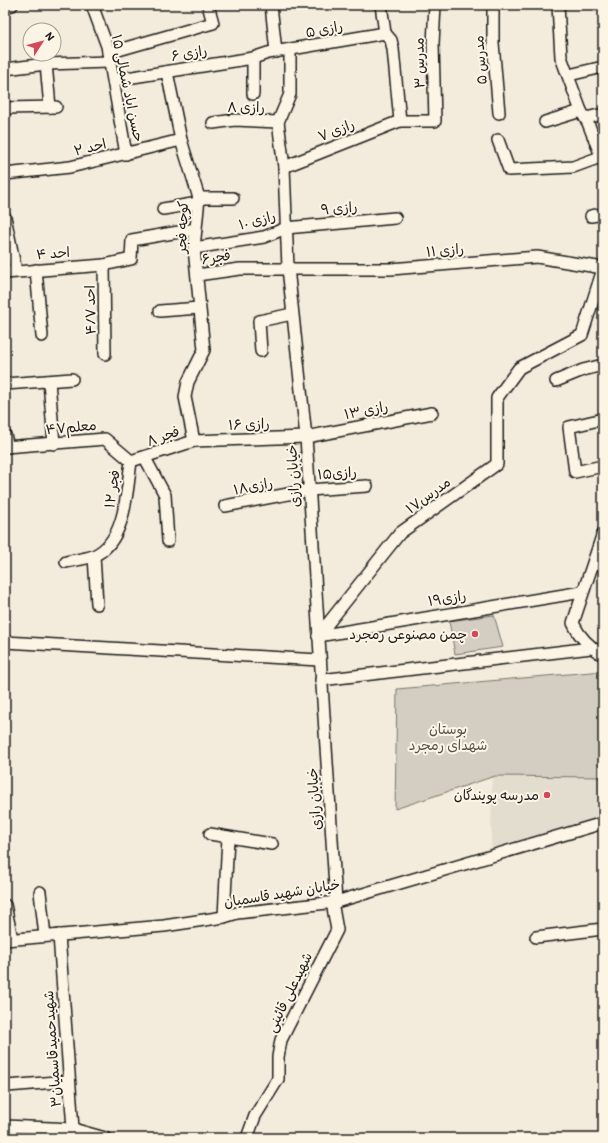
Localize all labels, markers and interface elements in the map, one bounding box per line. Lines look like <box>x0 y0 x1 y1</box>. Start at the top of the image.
street label: رازی ۵ <box>304 18 344 41</box>
north arrow <box>22 22 62 62</box>
text: N <box>42 30 57 43</box>
street label: حسن اباد شمالی ۱۵ <box>108 33 147 144</box>
street label: مدرس ۵ <box>470 35 491 85</box>
street label: مدرس ۳ <box>411 37 428 89</box>
street label: رازی ۶ <box>170 42 208 65</box>
street label: رازی ۸ <box>227 99 265 116</box>
street label: رازی ۷ <box>316 116 357 145</box>
street label: احد ۲ <box>72 135 108 160</box>
street label: رازی ۹ <box>320 198 358 219</box>
street label: کوچه فجر <box>173 200 193 255</box>
street label: رازی ۱۰ <box>237 207 277 234</box>
street label: رازی ۱۱ <box>425 240 465 261</box>
street label: احد ۴ <box>36 244 71 263</box>
street label: فجر۶ <box>200 247 232 268</box>
street label: احد ۴/۷ <box>82 285 99 335</box>
street label: رازی ۱۳ <box>343 398 390 423</box>
street label: رازی ۱۶ <box>228 415 270 434</box>
street label: معلم۴۷ <box>45 417 97 440</box>
street label: فجر ۸ <box>144 423 182 450</box>
street label: خیابان رازی <box>283 444 304 508</box>
street label: رازی۱۵ <box>317 464 357 483</box>
street label: فجر ۱۲ <box>101 469 124 509</box>
street label: مدرس۱۷ <box>403 473 454 517</box>
street label: رازی۱۸ <box>232 474 274 499</box>
street label: رازی۱۹ <box>427 587 467 610</box>
place label: چمن مصنوعی رمجرد <box>349 626 467 644</box>
marker: چمن مصنوعی رمجرد <box>470 629 480 639</box>
park label: بوستان شهدای رمجرد <box>409 721 487 754</box>
street label: خیابان رازی <box>304 767 325 831</box>
place label: مدرسه پویندگان <box>454 787 539 805</box>
marker: مدرسه پویندگان <box>542 790 552 800</box>
street label: خیابان شهید قاسمیان <box>223 876 341 911</box>
street label: شهیدعلی قائینی <box>263 949 316 1035</box>
street label: شهیدحمیدقاسمیان۳ <box>40 990 65 1108</box>

